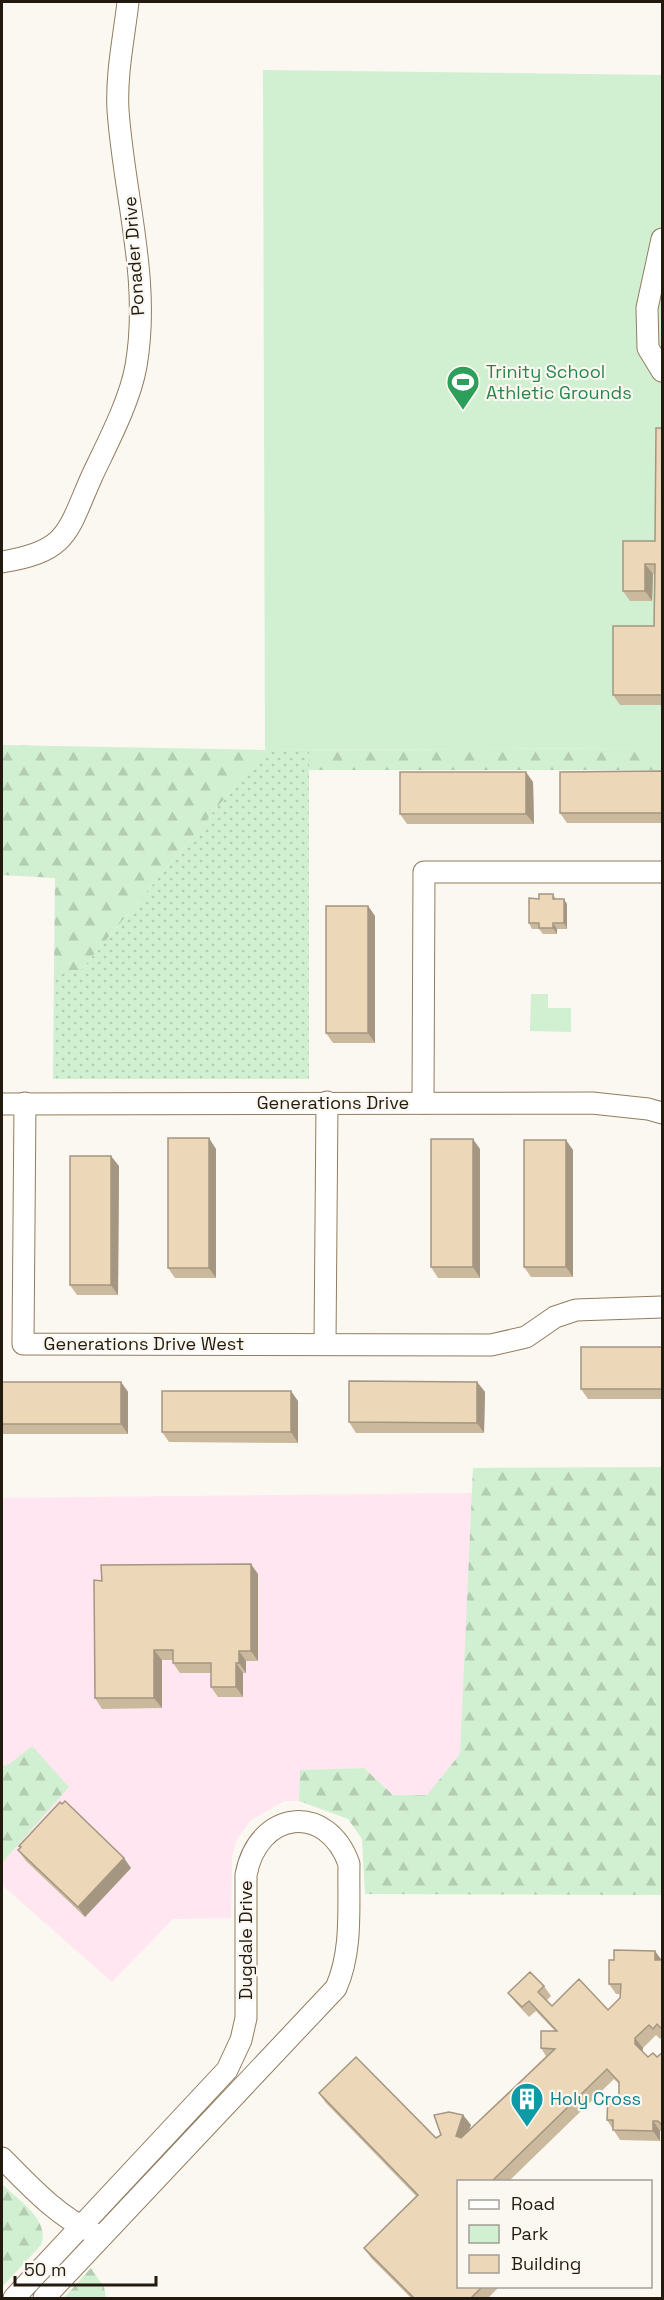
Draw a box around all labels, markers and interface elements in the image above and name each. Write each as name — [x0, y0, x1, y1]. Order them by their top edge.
street label: Ponader Drive — [118, 196, 149, 316]
place label: Trinity School Athletic Grounds — [486, 360, 632, 404]
sports icon: Trinity School Athletic Grounds — [445, 364, 481, 411]
street label: Generations Drive — [257, 1091, 409, 1114]
street label: Generations Drive West — [44, 1332, 244, 1355]
street label: Dugdale Drive — [234, 1880, 257, 2000]
building icon: Holy Cross — [509, 2081, 545, 2128]
place label: Holy Cross — [550, 2087, 641, 2110]
legend — [457, 2180, 652, 2288]
text: Road — [511, 2192, 555, 2215]
text: Park — [511, 2222, 549, 2245]
scale bar — [15, 2249, 156, 2287]
text: Building — [511, 2252, 581, 2275]
text: 50 m — [24, 2258, 66, 2281]

